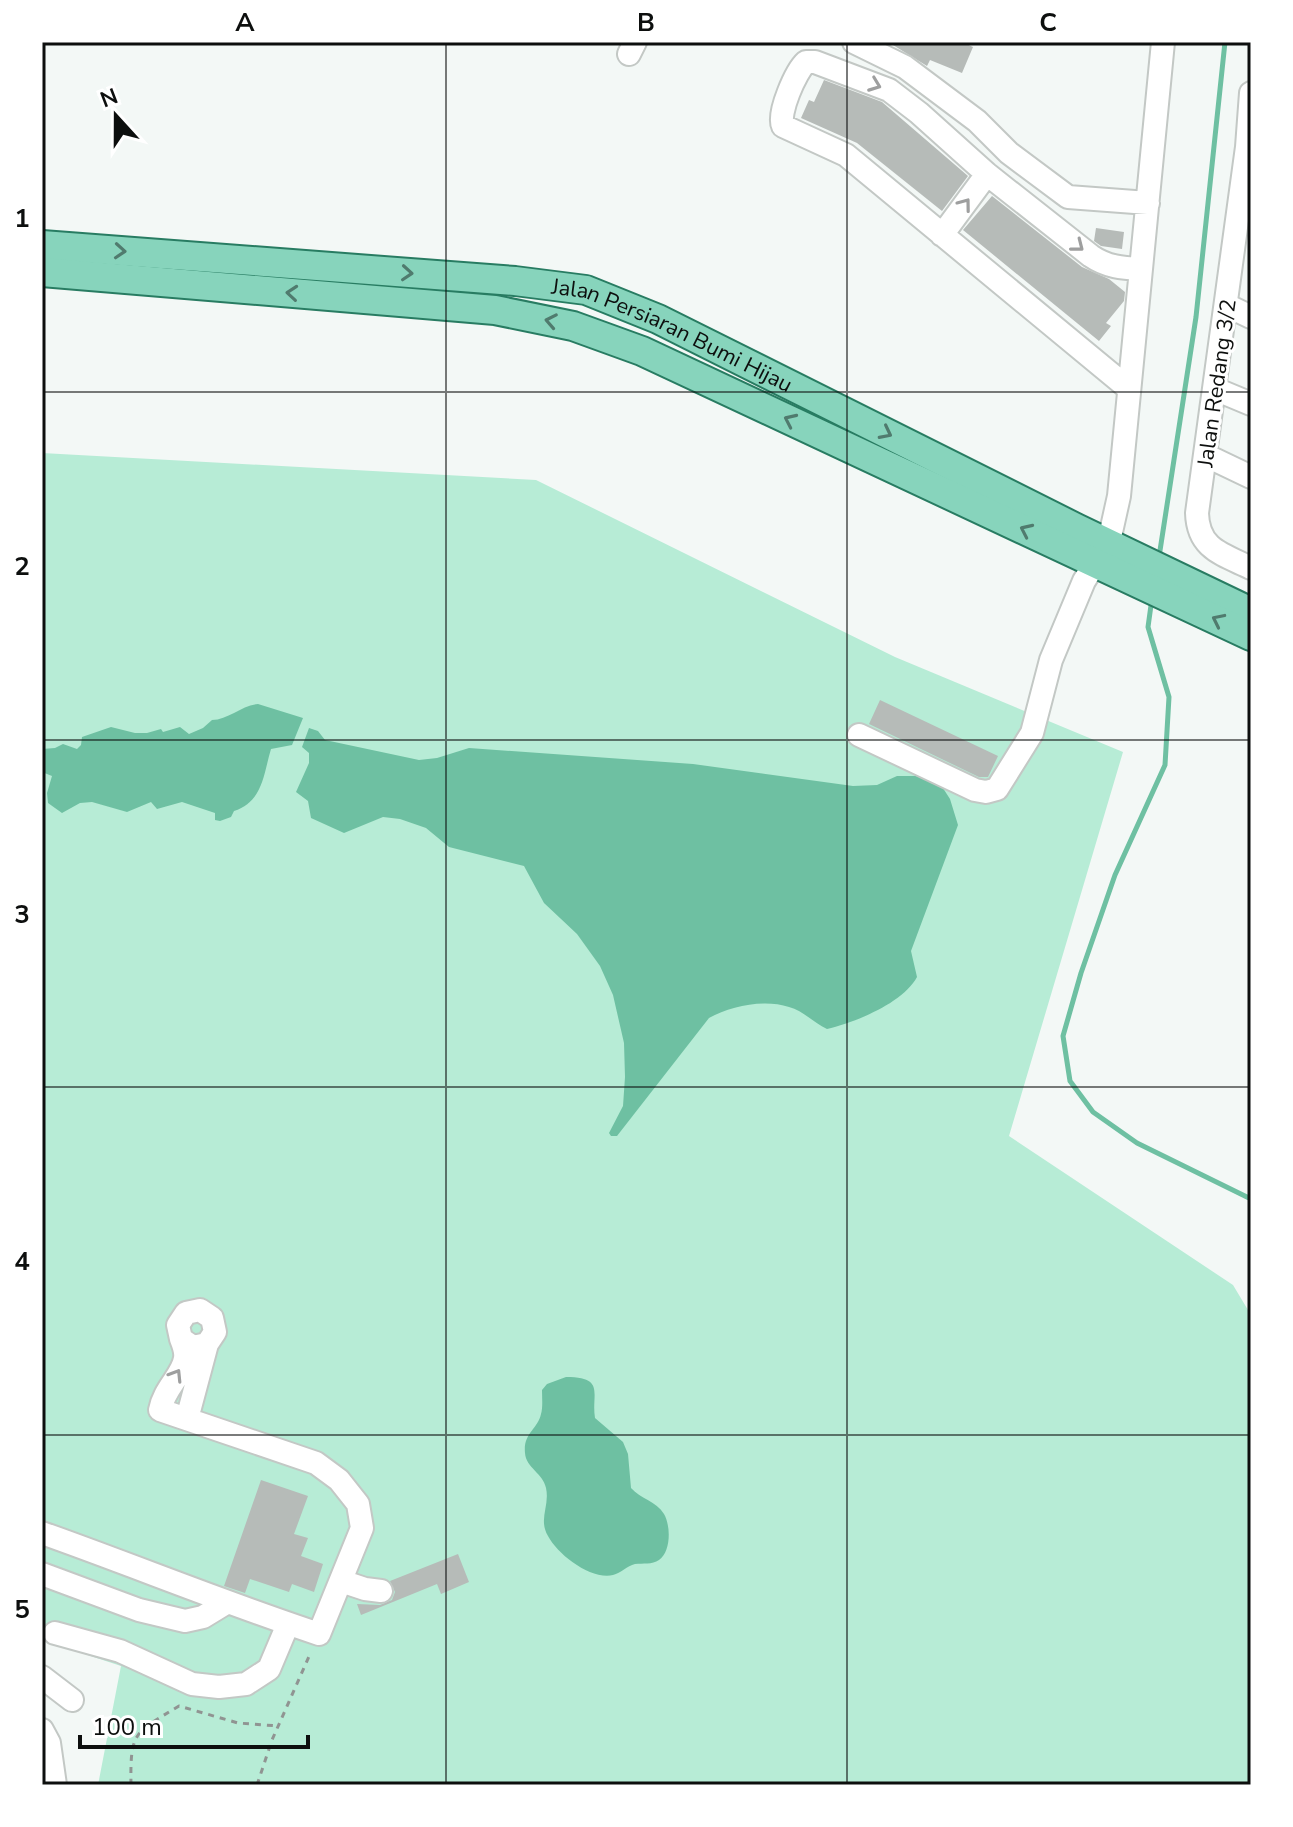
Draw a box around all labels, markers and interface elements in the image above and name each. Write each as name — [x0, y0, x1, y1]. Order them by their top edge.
text: A — [235, 5, 255, 40]
text: B — [637, 5, 655, 40]
text: C — [1039, 5, 1057, 40]
one-way arrow — [868, 75, 882, 92]
north arrow — [76, 76, 156, 156]
text: N — [96, 81, 122, 115]
one-way arrow — [955, 198, 969, 213]
text: 1 — [14, 201, 30, 236]
one-way arrow — [1069, 236, 1083, 251]
one-way arrow — [114, 242, 127, 259]
one-way arrow — [401, 264, 414, 281]
street label: Jalan Persiaran Bumi Hijau — [549, 272, 797, 400]
one-way arrow — [285, 285, 298, 302]
street label: Jalan Redang 3/2 — [1190, 297, 1244, 470]
one-way arrow — [544, 313, 558, 330]
one-way arrow — [784, 414, 799, 430]
one-way arrow — [877, 423, 892, 438]
one-way arrow — [1020, 523, 1035, 539]
text: 2 — [14, 549, 30, 584]
one-way arrow — [1211, 614, 1226, 630]
text: 3 — [14, 897, 30, 932]
text: 4 — [14, 1244, 30, 1279]
one-way arrow — [166, 1369, 181, 1384]
text: 5 — [14, 1592, 30, 1627]
scale bar — [80, 1699, 308, 1749]
text: 100 m — [92, 1711, 162, 1743]

